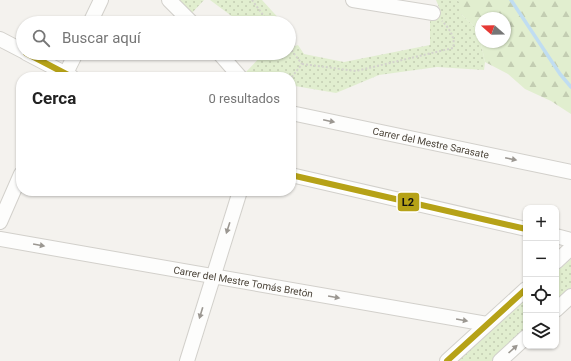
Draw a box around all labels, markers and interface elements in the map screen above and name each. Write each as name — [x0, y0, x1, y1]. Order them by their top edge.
north arrow — [475, 12, 511, 48]
search box — [16, 16, 296, 60]
icon: search — [30, 27, 52, 49]
text: Buscar aquí — [62, 29, 141, 47]
text: Cerca — [32, 88, 76, 108]
text: 0 resultados — [208, 91, 280, 106]
one-way arrow — [323, 118, 335, 124]
street label: Carrer del Mestre Sarasate — [372, 125, 490, 161]
one-way arrow — [505, 157, 517, 163]
line badge: L2 — [397, 192, 420, 212]
text: L2 — [402, 196, 414, 209]
map controls — [523, 205, 559, 349]
button: + — [523, 205, 559, 241]
one-way arrow — [225, 223, 231, 235]
button: − — [523, 241, 559, 277]
one-way arrow — [32, 242, 45, 248]
street label: Carrer del Mestre Tomás Bretón — [173, 264, 314, 300]
button: locate — [523, 277, 559, 313]
one-way arrow — [328, 294, 340, 300]
one-way arrow — [198, 307, 204, 319]
button: layers — [523, 313, 559, 349]
one-way arrow — [456, 317, 468, 323]
one-way arrow — [508, 344, 518, 354]

